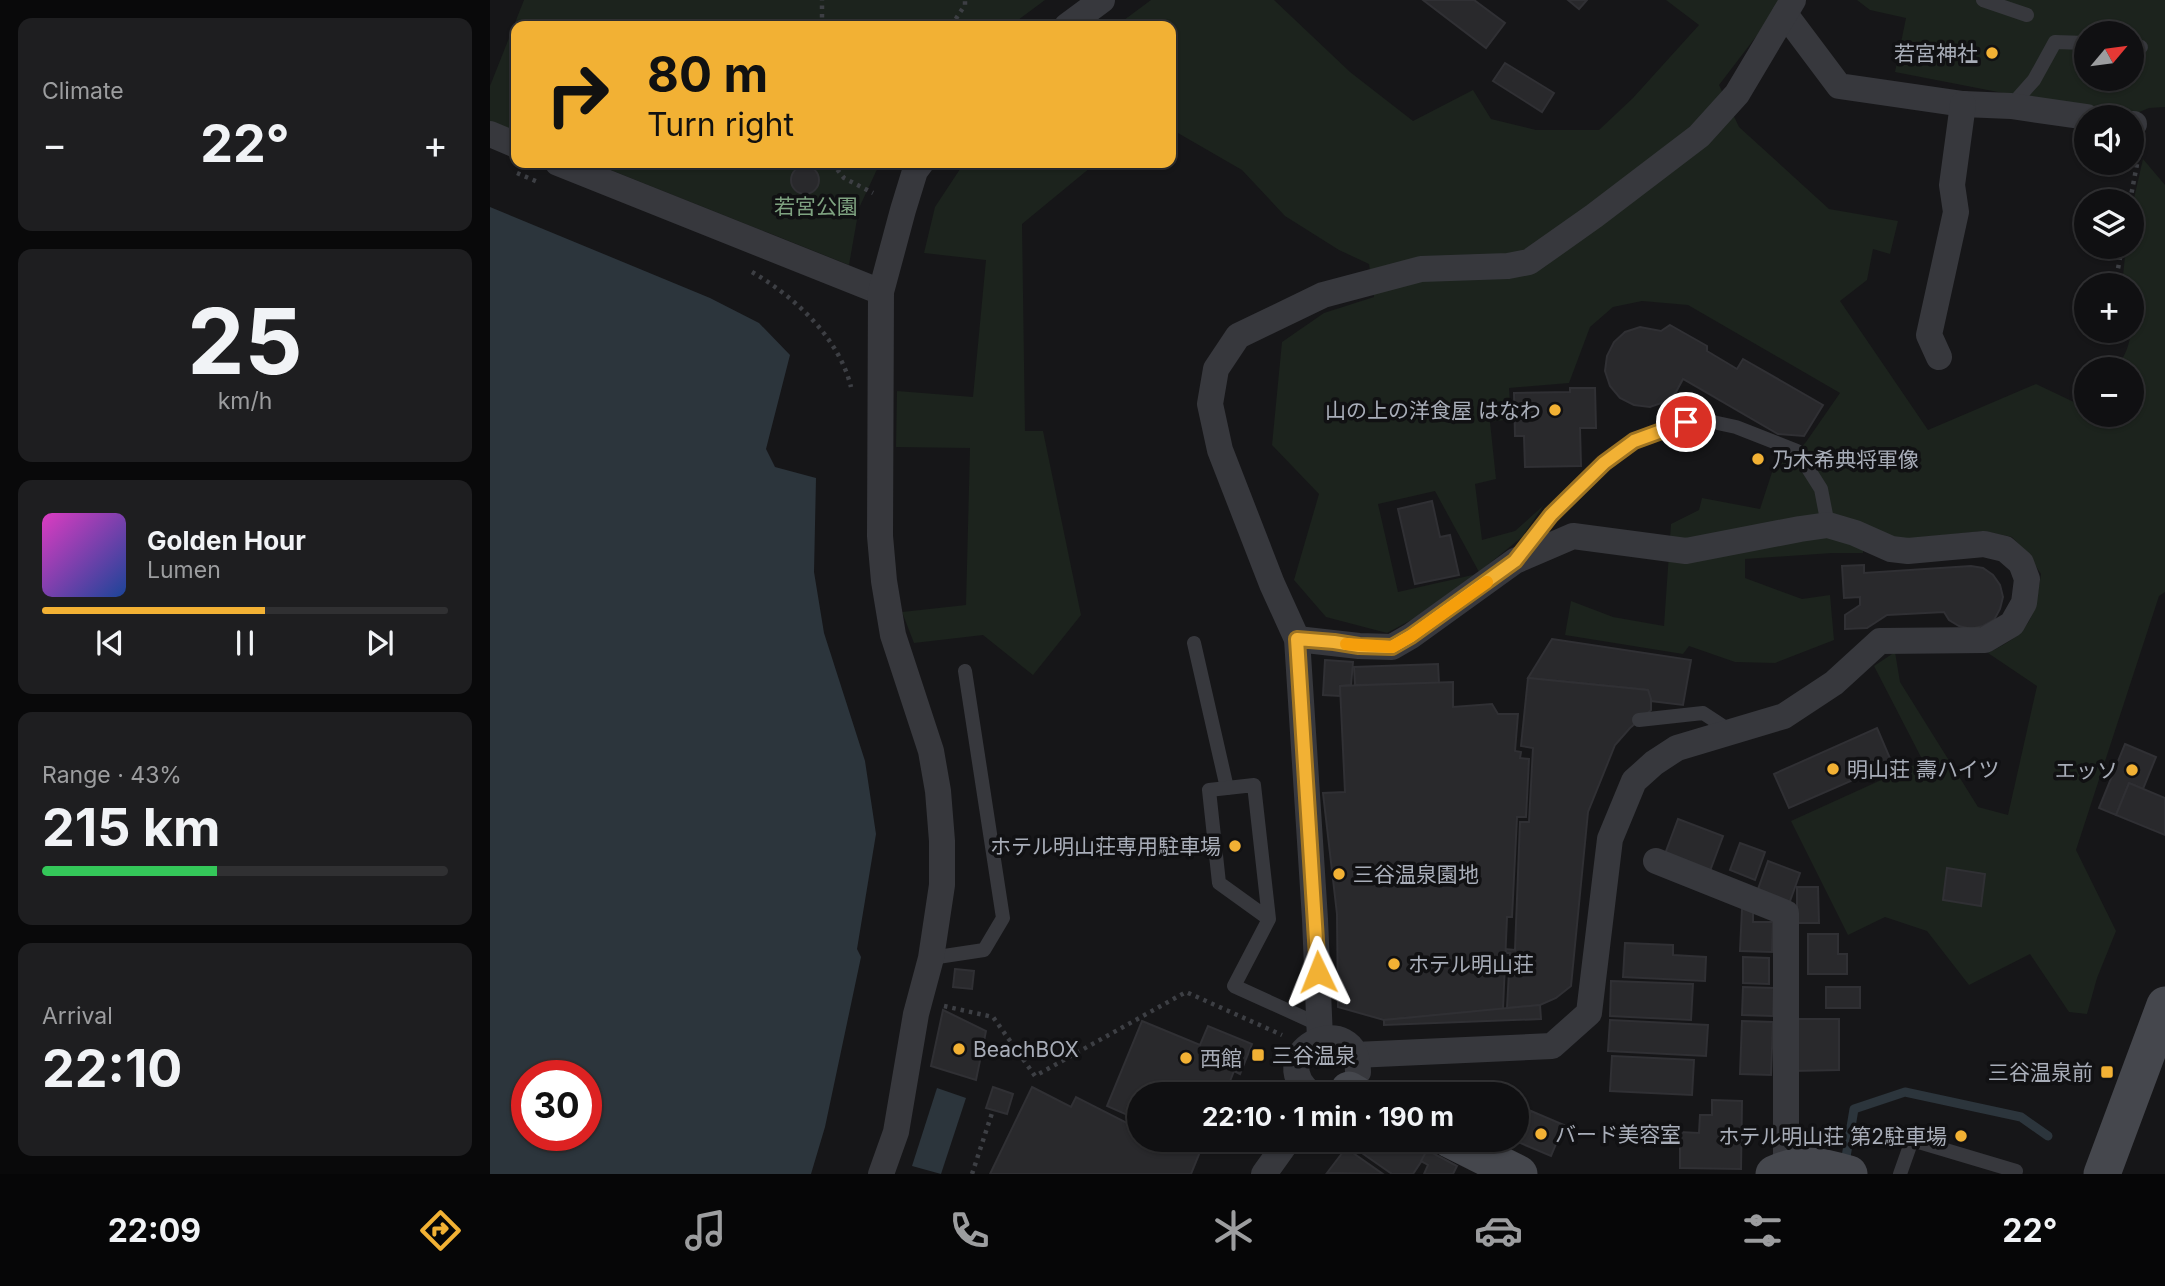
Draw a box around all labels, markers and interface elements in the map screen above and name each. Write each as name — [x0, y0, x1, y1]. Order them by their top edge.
north arrow — [2074, 21, 2144, 91]
map controls — [2074, 21, 2144, 427]
place label: 若宮神社 — [1894, 41, 1978, 66]
text: 80 m — [647, 45, 768, 104]
marker: 若宮神社 — [1984, 45, 2000, 61]
icon: right — [532, 49, 623, 140]
text: Climate — [42, 77, 124, 105]
text: Turn right — [647, 105, 794, 144]
button: sound — [2074, 105, 2144, 175]
text: 22° — [200, 112, 290, 175]
text: − — [42, 121, 67, 167]
text: + — [423, 121, 448, 167]
button: layers — [2074, 189, 2144, 259]
park label: 若宮公園 — [774, 194, 858, 219]
button: + — [2074, 273, 2144, 343]
text: 25 — [187, 286, 303, 396]
button: − — [2074, 357, 2144, 427]
text: km/h — [218, 387, 272, 415]
pin — [1656, 392, 1716, 452]
place label: 山の上の洋食屋 はなわ — [1325, 398, 1541, 423]
marker: 山の上の洋食屋 はなわ — [1547, 402, 1563, 418]
icon: arrive — [1667, 403, 1705, 441]
place label: 乃木希典将軍像 — [1772, 447, 1919, 472]
marker: 乃木希典将軍像 — [1750, 451, 1766, 467]
text: Golden Hour — [147, 525, 306, 556]
text: Lumen — [147, 556, 221, 584]
icon: previous — [91, 624, 129, 662]
icon: pause — [226, 624, 264, 662]
icon: next — [361, 624, 399, 662]
place label: 明山荘 壽ハイツ — [1847, 757, 2000, 782]
place label: エッソ — [2055, 758, 2118, 783]
text: Range · 43% — [42, 761, 182, 789]
marker: 明山荘 壽ハイツ — [1825, 761, 1841, 777]
marker: エッソ — [2124, 762, 2140, 778]
text: 215 km — [42, 796, 220, 859]
place label: ホテル明山荘専用駐車場 — [990, 834, 1221, 859]
marker: ホテル明山荘専用駐車場 — [1227, 838, 1243, 854]
place label: 三谷温泉園地 — [1353, 862, 1479, 887]
marker: 三谷温泉園地 — [1331, 866, 1347, 882]
position arrow — [1281, 935, 1355, 1009]
place label: ホテル明山荘 — [1408, 952, 1534, 977]
marker: ホテル明山荘 — [1386, 956, 1402, 972]
text: Arrival — [42, 1002, 113, 1030]
text: 22:10 — [42, 1037, 182, 1100]
place label: BeachBOX — [973, 1037, 1079, 1062]
marker: BeachBOX — [951, 1041, 967, 1057]
place label: 三谷温泉 — [1272, 1043, 1356, 1068]
place label: 西館 — [1200, 1046, 1242, 1071]
marker: 三谷温泉 — [1250, 1047, 1266, 1063]
marker: 西館 — [1178, 1050, 1194, 1066]
speed limit sign: 30 — [511, 1060, 602, 1151]
place label: 三谷温泉前 — [1988, 1060, 2093, 1085]
marker: 三谷温泉前 — [2099, 1064, 2115, 1080]
text: 22:10 · 1 min · 190 m — [1202, 1101, 1454, 1132]
place label: バード美容室 — [1555, 1122, 1681, 1147]
place label: ホテル明山荘 第2駐車場 — [1718, 1124, 1947, 1149]
marker: バード美容室 — [1533, 1126, 1549, 1142]
marker: ホテル明山荘 第2駐車場 — [1953, 1128, 1969, 1144]
icon: directions — [416, 1206, 465, 1255]
icon: music — [681, 1206, 730, 1255]
icon: phone — [945, 1206, 994, 1255]
icon: climate — [1209, 1206, 1258, 1255]
icon: car — [1474, 1206, 1523, 1255]
icon: filters — [1738, 1206, 1787, 1255]
text: 22:09 — [108, 1211, 201, 1250]
text: 22° — [2002, 1211, 2057, 1250]

